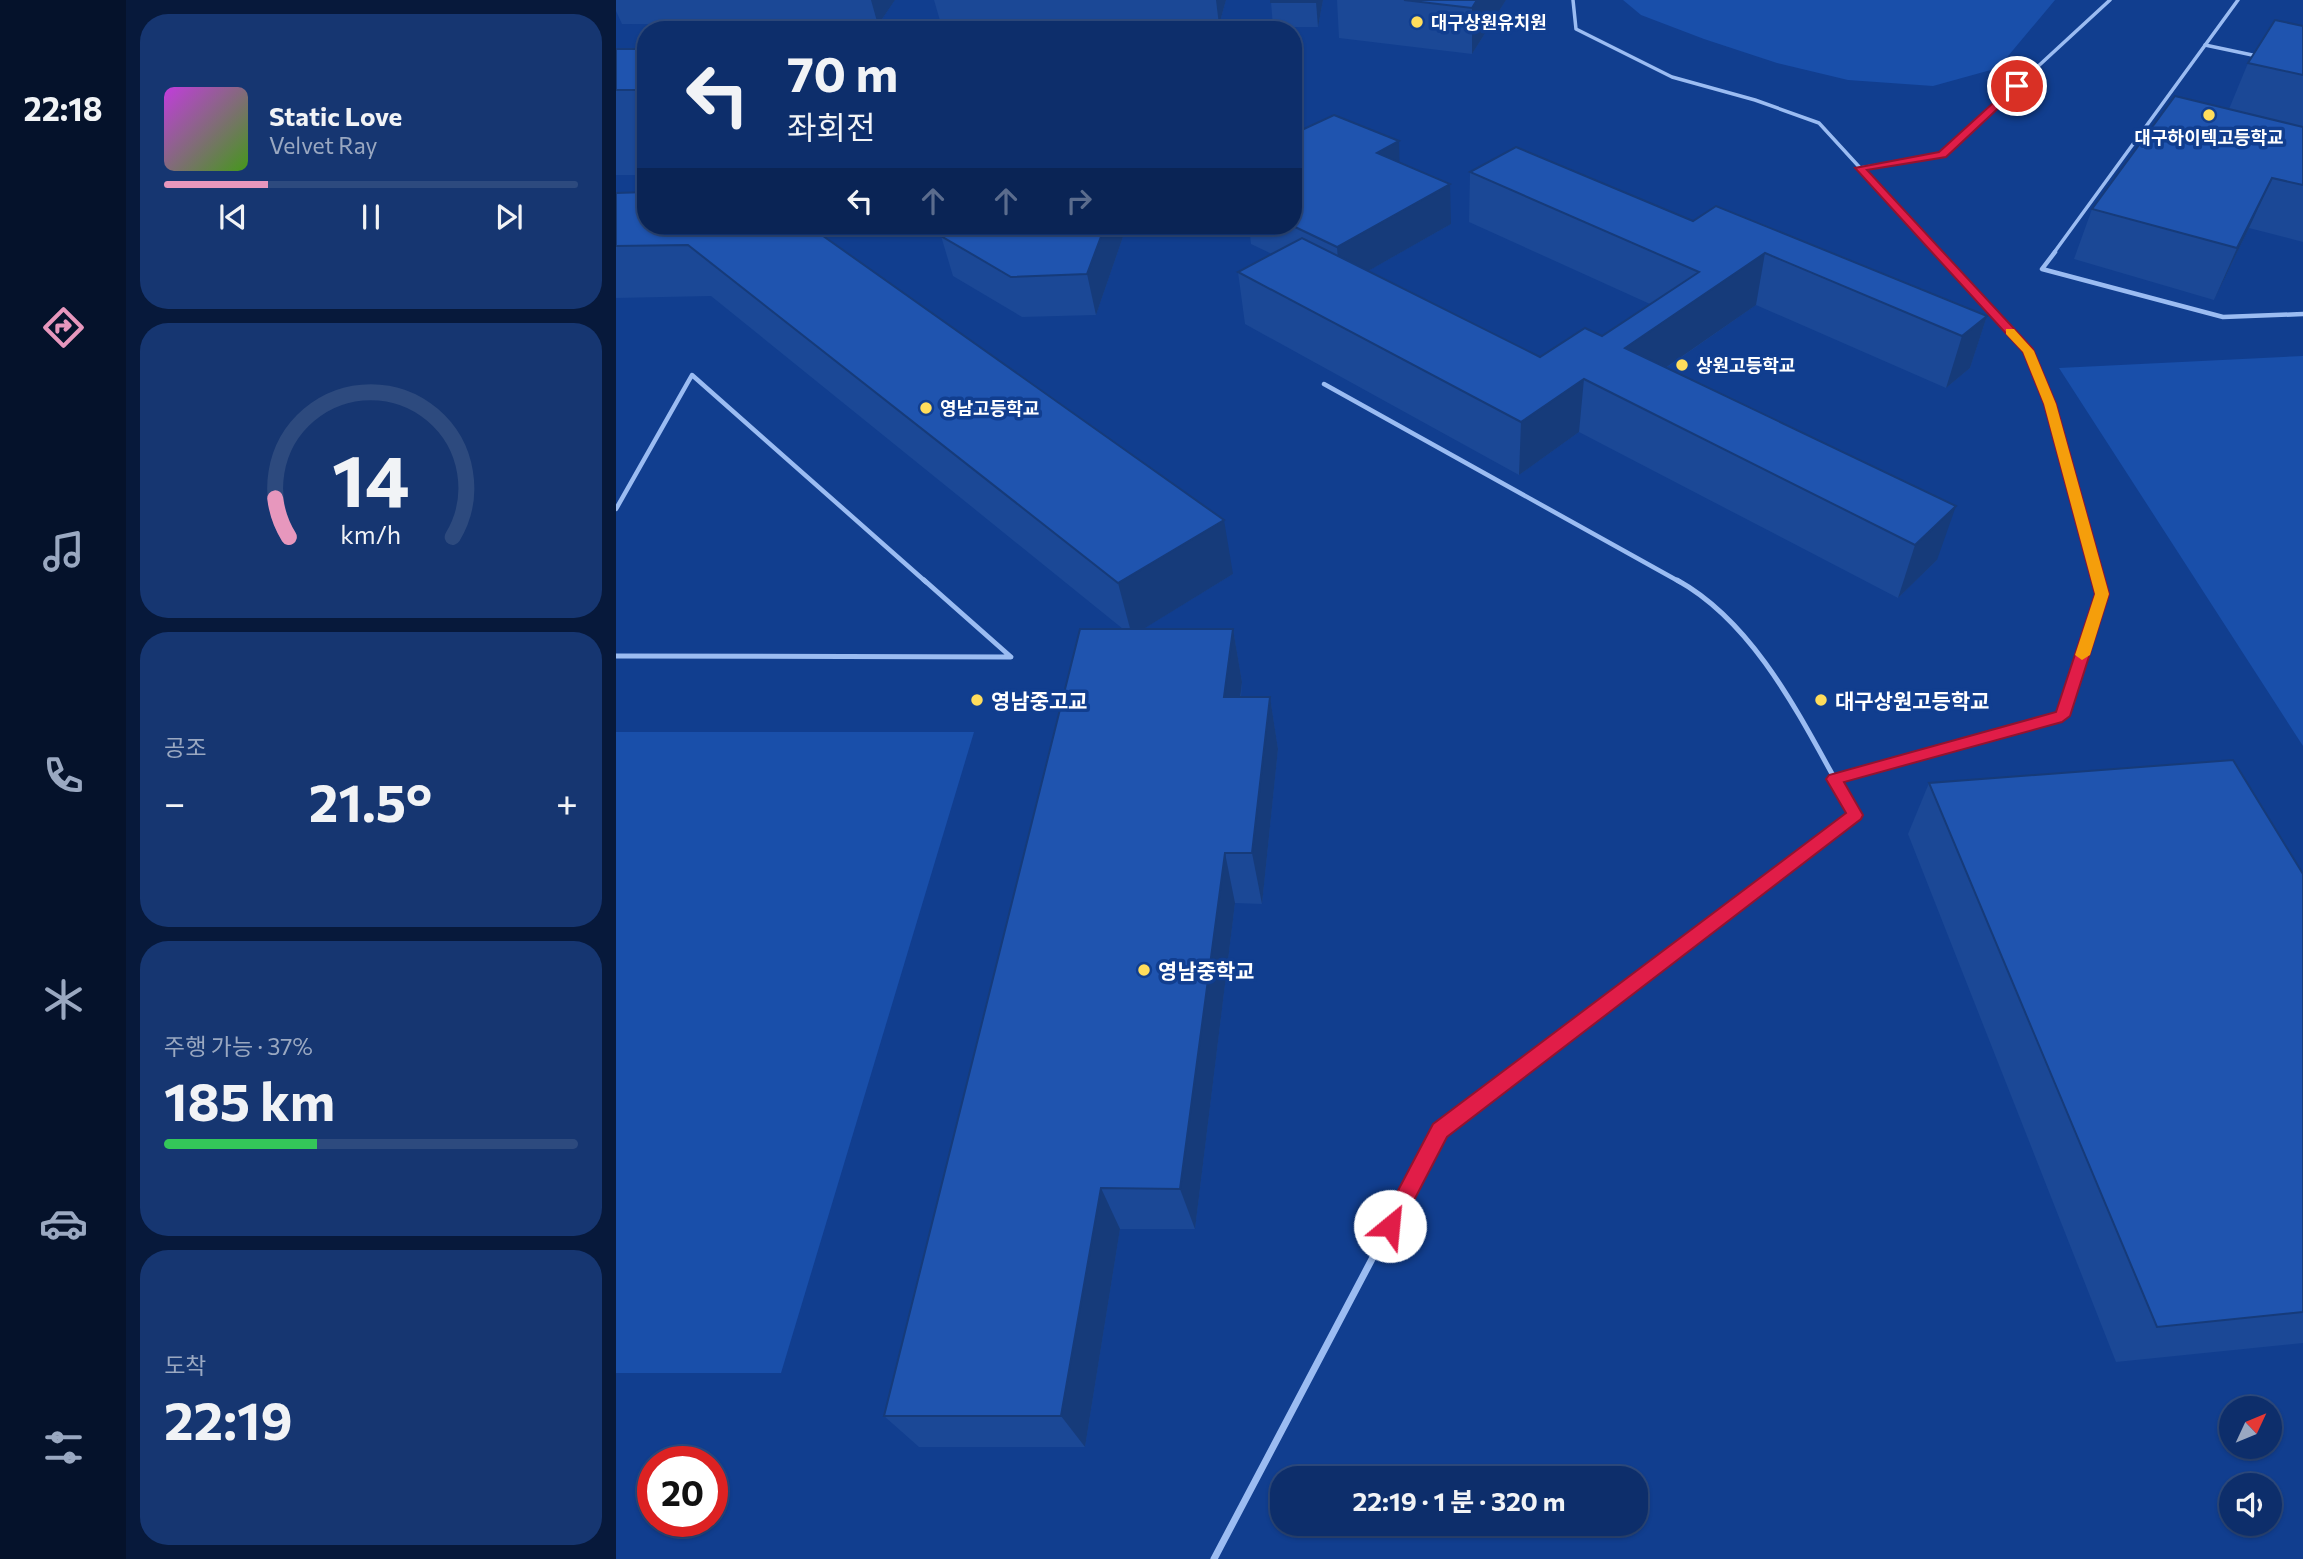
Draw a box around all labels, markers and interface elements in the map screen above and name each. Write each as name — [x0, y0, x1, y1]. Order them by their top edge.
place label: 대구상원유치원 — [1431, 11, 1547, 33]
marker: 대구상원유치원 — [1409, 14, 1425, 30]
text: 70 m — [787, 42, 898, 102]
icon: left — [672, 49, 763, 140]
pin — [1987, 56, 2047, 116]
icon: arrive — [1998, 67, 2036, 105]
text: 22:18 — [23, 88, 103, 128]
text: Static Love — [269, 100, 402, 131]
text: 좌회전 — [787, 106, 875, 146]
marker: 대구하이텍고등학교 — [2201, 107, 2217, 123]
place label: 대구하이텍고등학교 — [2134, 126, 2284, 148]
text: Velvet Ray — [269, 131, 377, 159]
icon: left — [841, 182, 879, 220]
icon: ahead — [914, 182, 952, 220]
icon: ahead — [987, 182, 1025, 220]
icon: right — [1060, 182, 1098, 220]
icon: previous — [214, 198, 252, 236]
icon: pause — [352, 198, 390, 236]
icon: next — [490, 198, 528, 236]
icon: directions — [39, 303, 88, 352]
place label: 상원고등학교 — [1696, 354, 1795, 376]
marker: 상원고등학교 — [1674, 357, 1690, 373]
place label: 영남고등학교 — [940, 397, 1039, 419]
marker: 영남고등학교 — [918, 400, 934, 416]
text: 14 — [332, 433, 410, 522]
text: km/h — [341, 518, 401, 548]
icon: music — [39, 527, 88, 576]
place label: 영남중고교 — [991, 688, 1088, 713]
place label: 대구상원고등학교 — [1835, 688, 1990, 713]
marker: 영남중고교 — [969, 692, 985, 708]
marker: 대구상원고등학교 — [1813, 692, 1829, 708]
text: 공조 — [164, 733, 206, 761]
icon: phone — [39, 751, 88, 800]
text: 21.5° — [309, 769, 432, 833]
text: − — [164, 778, 186, 825]
text: + — [556, 778, 578, 825]
place label: 영남중학교 — [1158, 958, 1255, 983]
marker: 영남중학교 — [1136, 962, 1152, 978]
icon: climate — [39, 975, 88, 1024]
text: 주행 가능 · 37% — [164, 1032, 313, 1060]
text: 185 km — [164, 1068, 335, 1132]
position arrow — [1353, 1189, 1427, 1263]
icon: car — [39, 1199, 88, 1248]
text: 도착 — [164, 1351, 206, 1379]
text: 22:19 — [164, 1387, 293, 1451]
north arrow — [2219, 1396, 2282, 1460]
map controls — [2219, 1396, 2282, 1536]
icon: filters — [39, 1423, 88, 1472]
speed limit sign: 20 — [637, 1446, 728, 1537]
button: sound — [2219, 1473, 2282, 1536]
text: 22:19 · 1 분 · 320 m — [1352, 1485, 1566, 1516]

